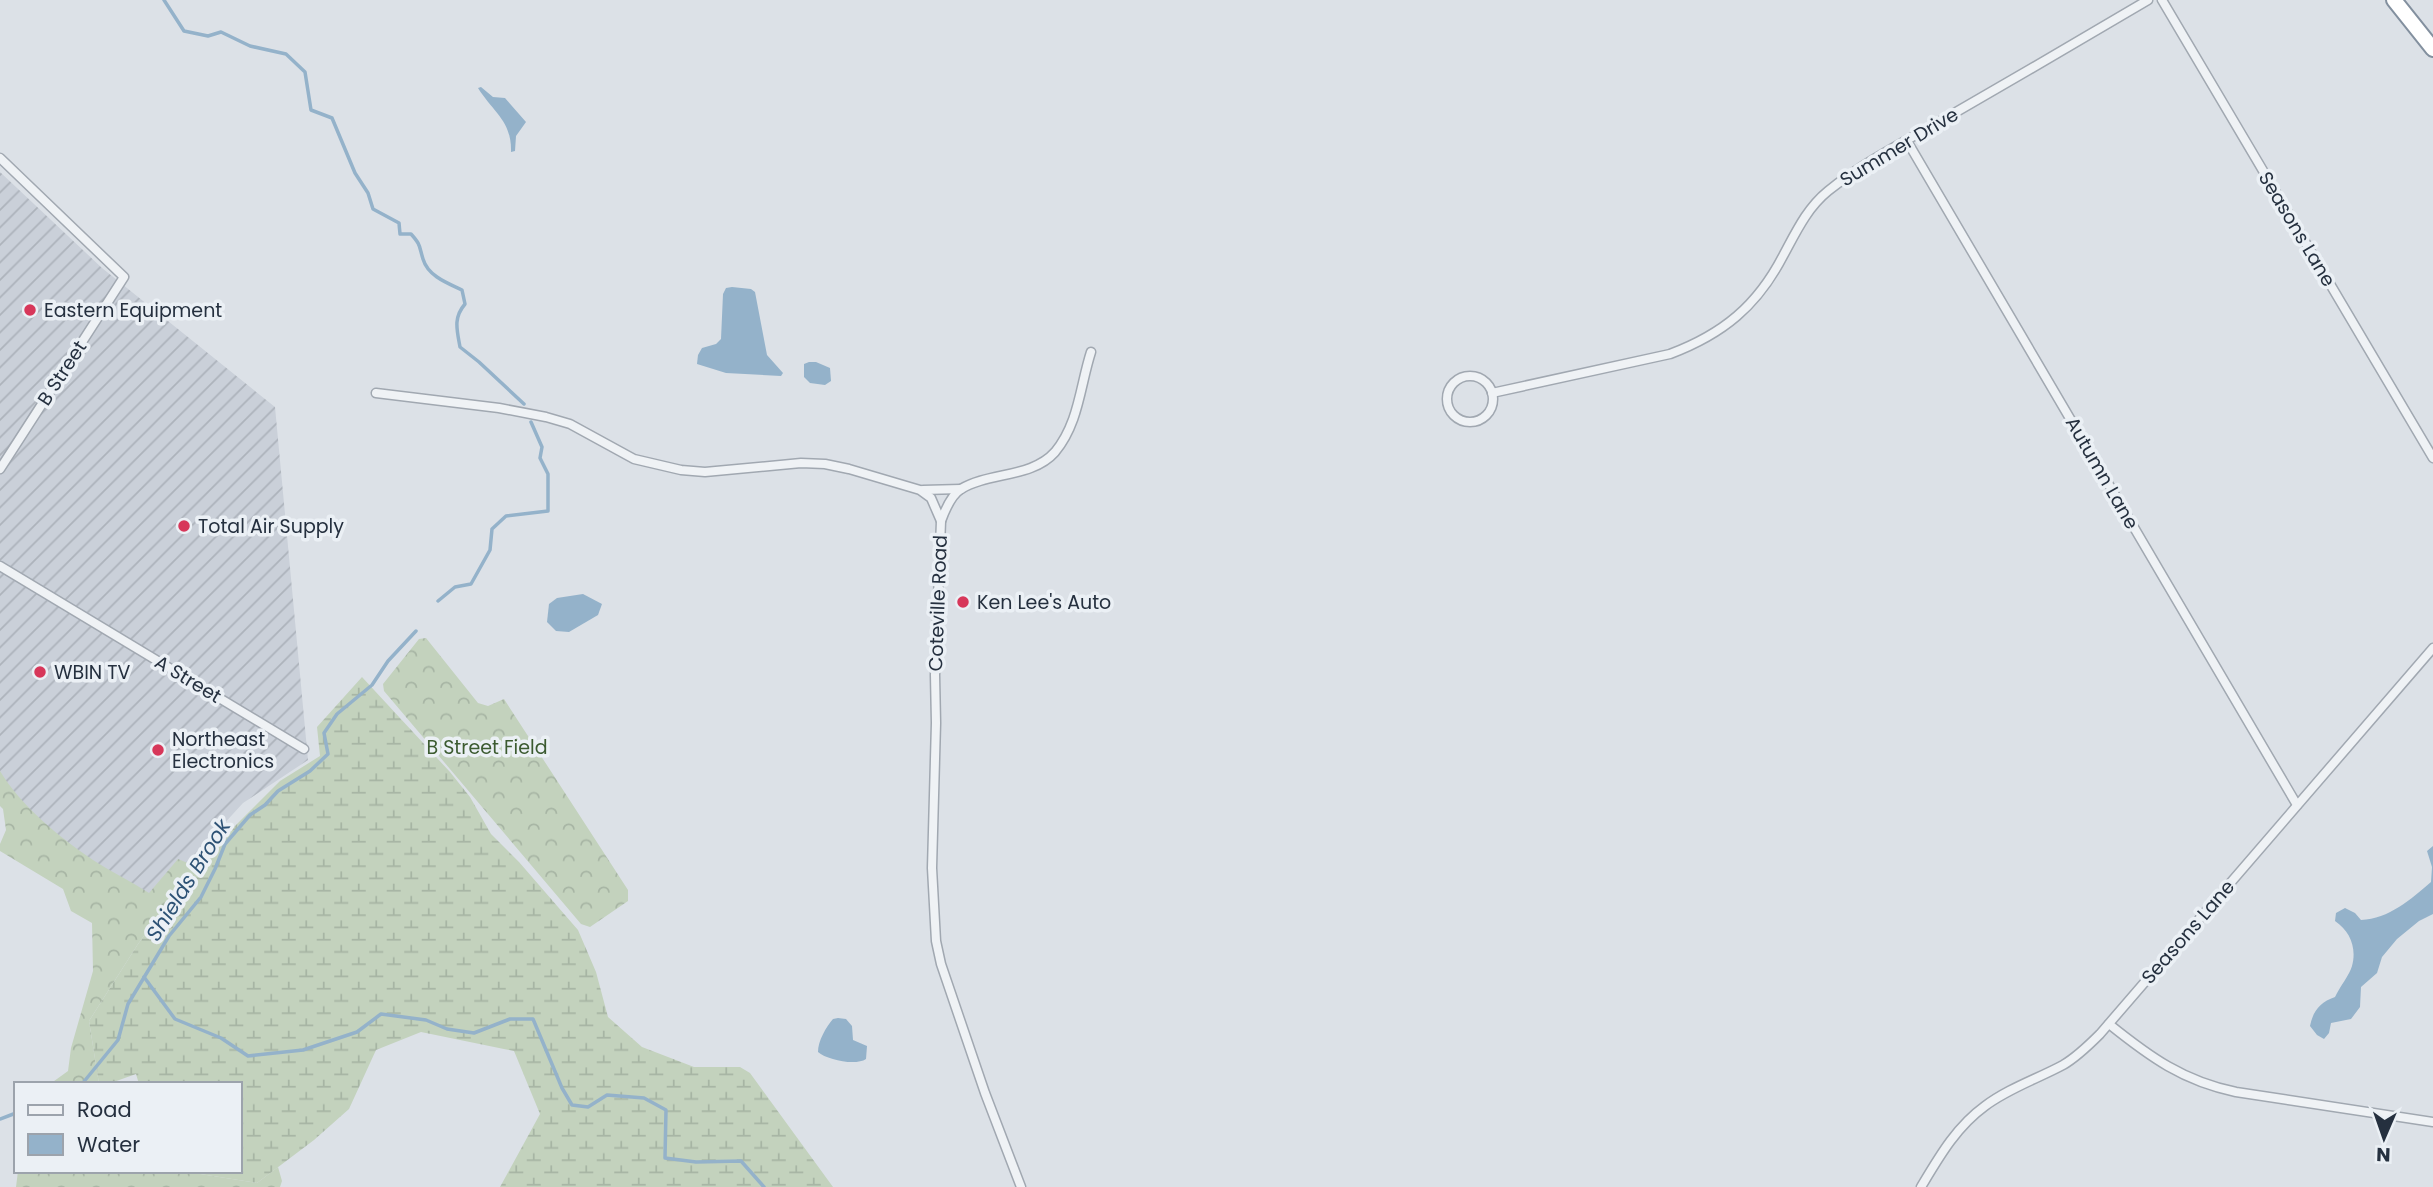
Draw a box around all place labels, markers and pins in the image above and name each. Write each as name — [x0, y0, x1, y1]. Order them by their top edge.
place label: Eastern Equipment — [44, 297, 222, 324]
marker: Eastern Equipment — [22, 302, 38, 318]
place label: Total Air Supply — [198, 513, 344, 540]
marker: Total Air Supply — [176, 518, 192, 534]
place label: Ken Lee's Auto — [977, 589, 1111, 616]
marker: Ken Lee's Auto — [955, 594, 971, 610]
place label: WBIN TV — [54, 659, 131, 686]
marker: WBIN TV — [32, 664, 48, 680]
place label: Northeast Electronics — [172, 726, 274, 775]
marker: Northeast Electronics — [150, 742, 166, 758]

